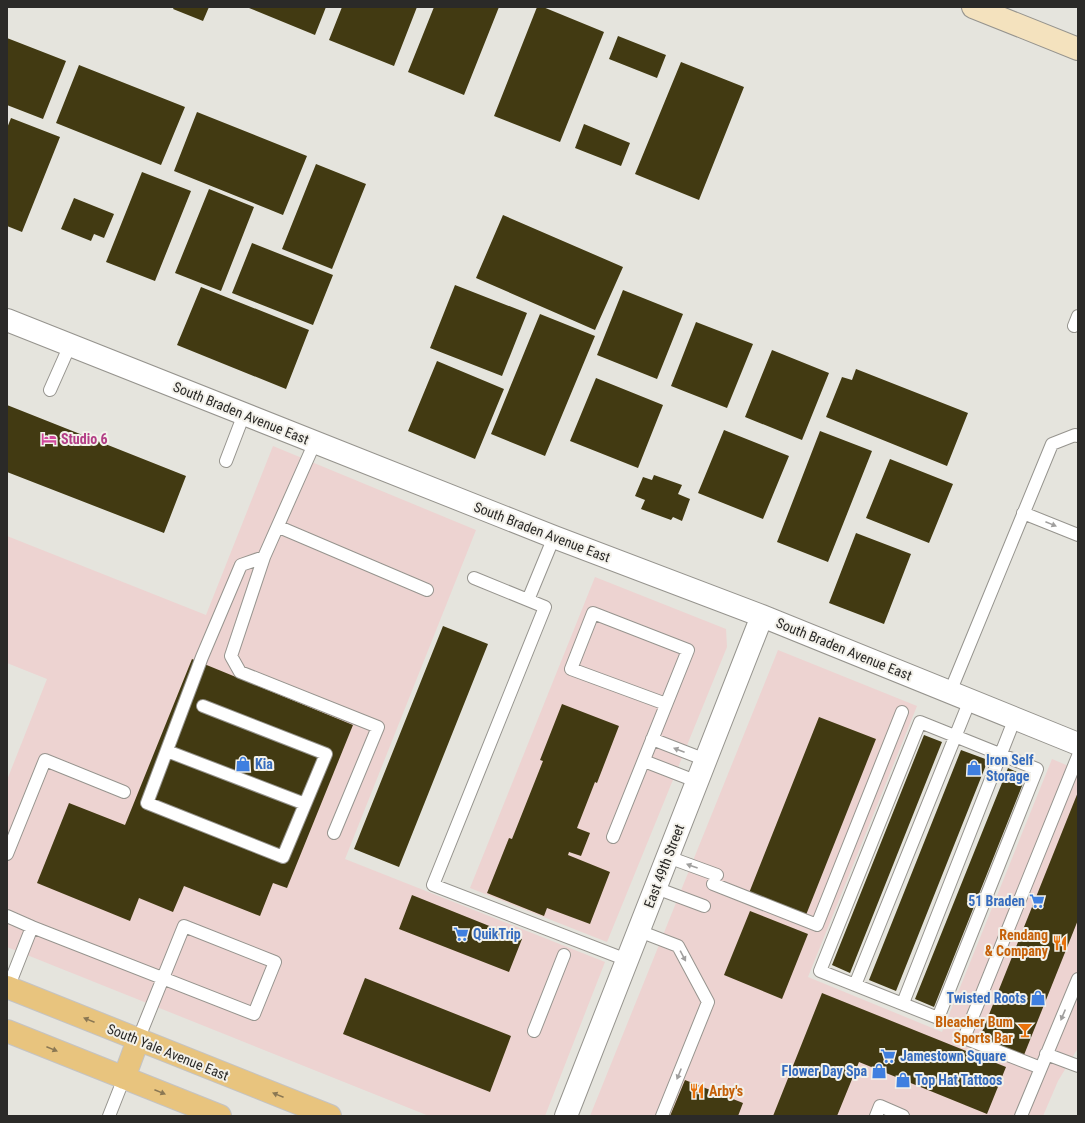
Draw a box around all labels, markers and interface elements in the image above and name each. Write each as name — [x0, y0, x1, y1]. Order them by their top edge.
street label: South Braden Avenue East — [171, 378, 311, 448]
hotel icon: Studio 6 — [40, 430, 58, 448]
place label: Studio 6 — [61, 431, 107, 447]
street label: South Braden Avenue East — [472, 499, 612, 565]
one-way arrow — [1045, 522, 1057, 528]
street label: South Braden Avenue East — [774, 614, 914, 684]
one-way arrow — [673, 746, 685, 752]
place label: Iron Self Storage — [986, 752, 1034, 784]
shop icon: Kia — [234, 755, 252, 773]
place label: Kia — [255, 756, 273, 772]
shop icon: Iron Self Storage — [965, 759, 983, 777]
street label: East 49th Street — [641, 822, 687, 910]
one-way arrow — [686, 863, 698, 869]
supermarket icon: 51 Braden — [1028, 892, 1046, 910]
place label: 51 Braden — [968, 893, 1025, 909]
supermarket icon: QuikTrip — [452, 925, 470, 943]
place label: QuikTrip — [473, 926, 521, 942]
place label: Rendang & Company — [985, 927, 1049, 959]
restaurant icon: Rendang & Company — [1051, 934, 1069, 952]
one-way arrow — [680, 950, 686, 961]
shop icon: Twisted Roots — [1029, 989, 1047, 1007]
place label: Twisted Roots — [946, 990, 1026, 1006]
one-way arrow — [1060, 1009, 1066, 1020]
place label: Bleacher Bum Sports Bar — [935, 1014, 1013, 1046]
one-way arrow — [84, 1017, 95, 1023]
street label: South Yale Avenue East — [105, 1020, 231, 1084]
bar icon: Bleacher Bum Sports Bar — [1016, 1021, 1034, 1039]
one-way arrow — [47, 1047, 59, 1053]
supermarket icon: Jamestown Square — [879, 1047, 897, 1065]
place label: Jamestown Square — [900, 1048, 1006, 1064]
shop icon: Flower Day Spa — [870, 1062, 888, 1080]
place label: Flower Day Spa — [781, 1063, 867, 1079]
one-way arrow — [675, 1068, 681, 1080]
shop icon: Top Hat Tattoos — [894, 1071, 912, 1089]
place label: Top Hat Tattoos — [915, 1072, 1002, 1088]
restaurant icon: Arby's — [688, 1082, 706, 1100]
place label: Arby's — [709, 1083, 743, 1099]
one-way arrow — [154, 1089, 165, 1095]
one-way arrow — [271, 1092, 283, 1098]

